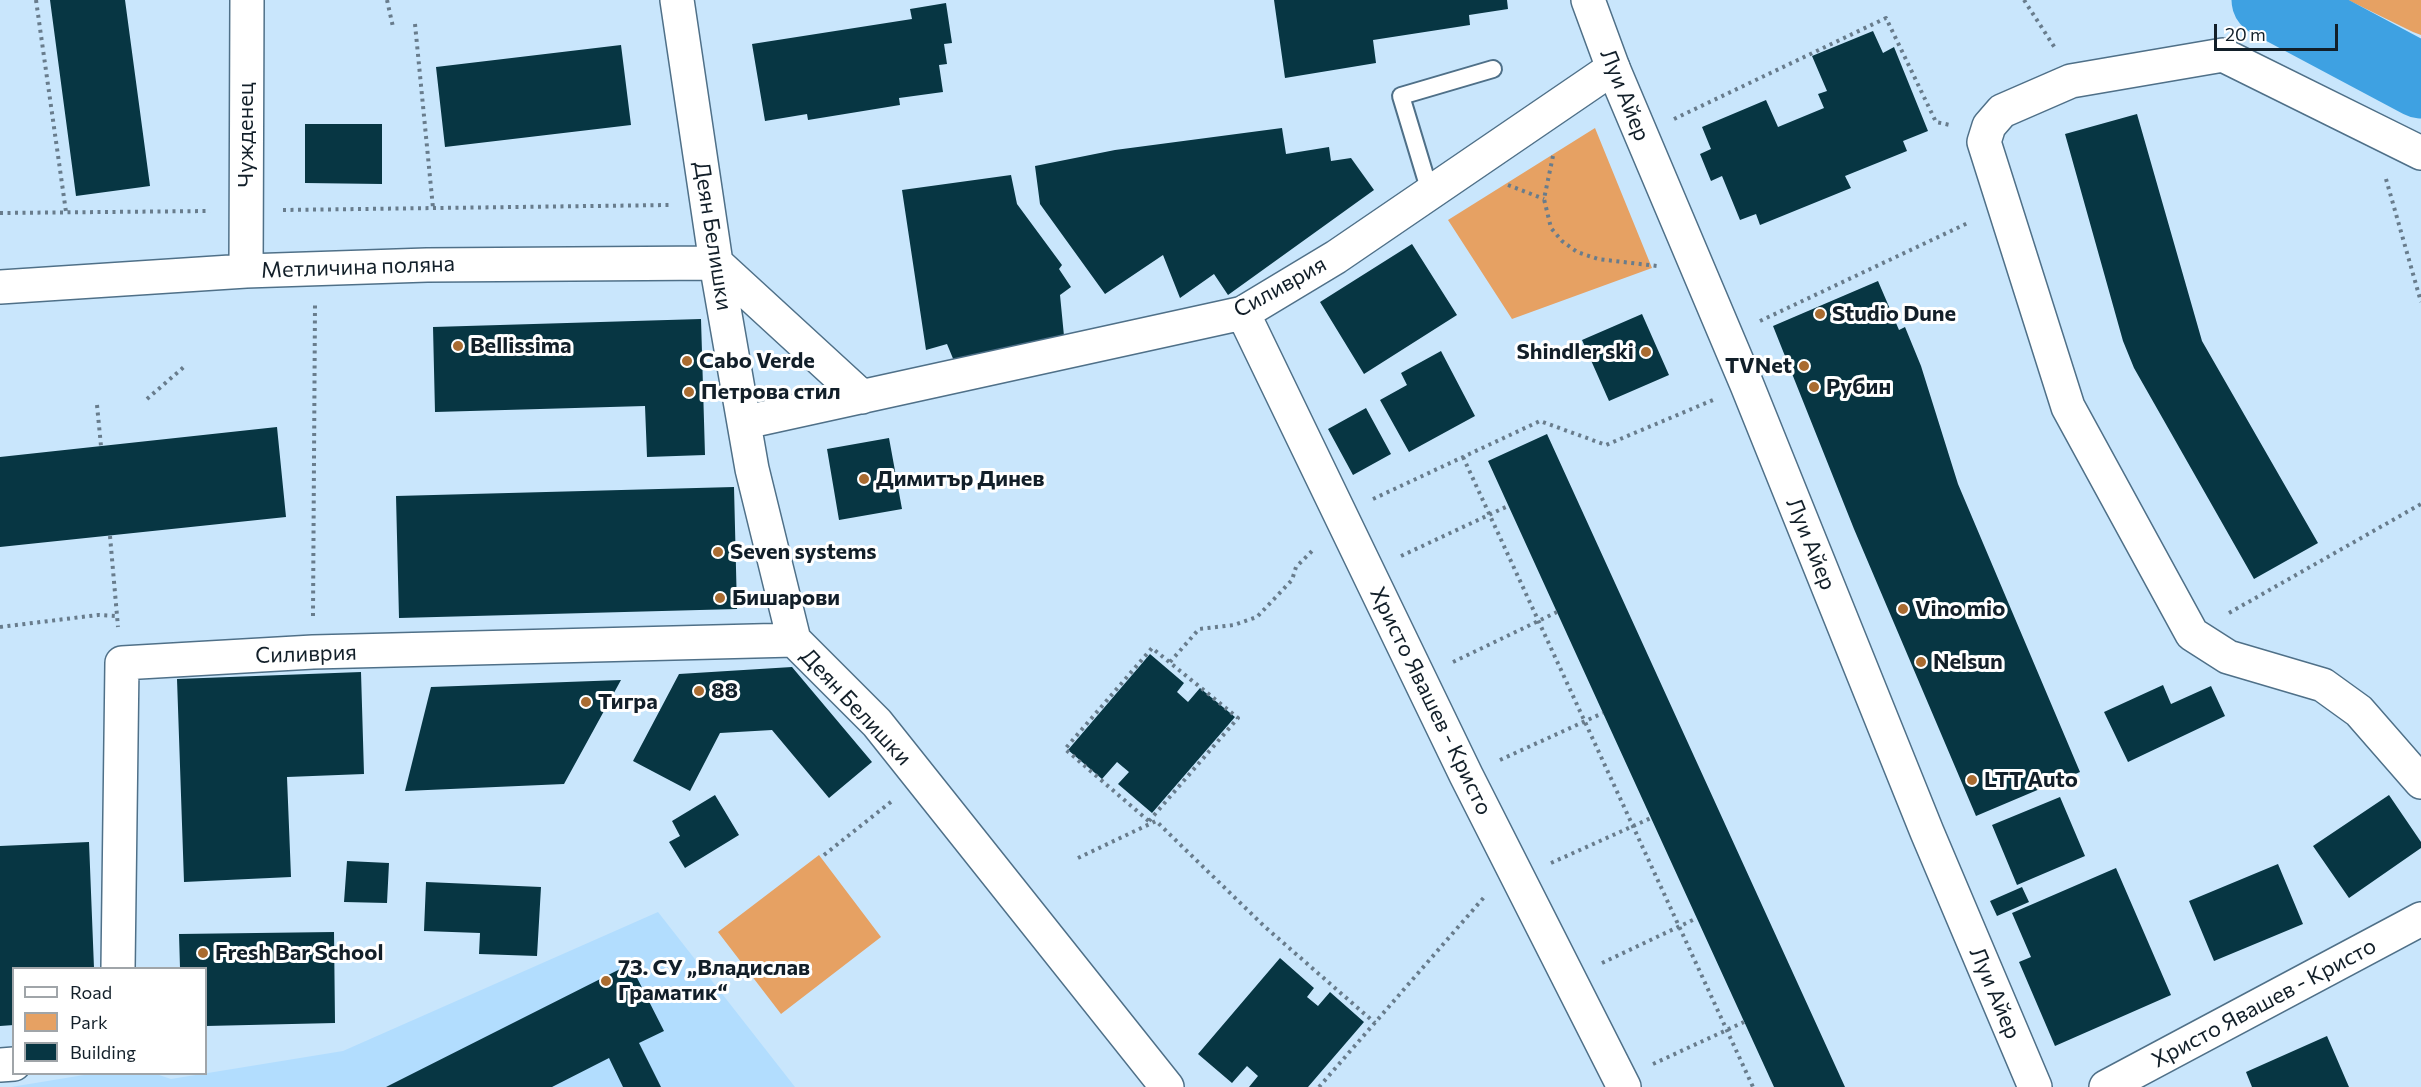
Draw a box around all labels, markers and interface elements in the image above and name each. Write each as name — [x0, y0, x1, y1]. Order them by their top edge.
scale bar — [2217, 12, 2342, 50]
text: 20 m — [2225, 23, 2266, 45]
street label: Луи Айер — [1595, 45, 1655, 145]
street label: Чужденец — [233, 82, 259, 188]
street label: Деян Белишки — [688, 160, 738, 312]
street label: Метличина поляна — [261, 250, 455, 284]
street label: Силиврия — [1229, 251, 1331, 323]
place label: Studio Dune — [1832, 301, 1956, 327]
marker: Studio Dune — [1813, 307, 1827, 321]
place label: Bellissima — [470, 333, 572, 359]
marker: Bellissima — [451, 339, 465, 353]
place label: Shindler ski — [1516, 339, 1634, 365]
marker: Shindler ski — [1639, 345, 1653, 359]
place label: Cabo Verde — [699, 348, 815, 374]
place label: TVNet — [1725, 353, 1792, 379]
marker: Cabo Verde — [680, 354, 694, 368]
marker: TVNet — [1797, 359, 1811, 373]
place label: Рубин — [1826, 374, 1891, 400]
place label: Петрова стил — [701, 379, 841, 405]
marker: Рубин — [1807, 380, 1821, 394]
marker: Петрова стил — [682, 385, 696, 399]
place label: Димитър Динев — [876, 466, 1044, 492]
marker: Димитър Динев — [857, 472, 871, 486]
street label: Луи Айер — [1781, 494, 1841, 594]
place label: Seven systems — [730, 539, 877, 565]
marker: Seven systems — [711, 545, 725, 559]
street label: Христо Явашев - Кристо — [1364, 583, 1498, 819]
place label: Бишарови — [732, 585, 840, 611]
marker: Бишарови — [713, 591, 727, 605]
place label: Vino mio — [1915, 596, 2005, 622]
marker: Vino mio — [1896, 602, 1910, 616]
street label: Силиврия — [255, 639, 357, 669]
street label: Деян Белишки — [795, 643, 917, 771]
place label: Nelsun — [1933, 649, 2003, 675]
marker: Nelsun — [1914, 655, 1928, 669]
place label: 88 — [711, 678, 738, 704]
marker: 88 — [692, 684, 706, 698]
place label: Тигра — [598, 689, 658, 715]
marker: Тигра — [579, 695, 593, 709]
place label: LTT Auto — [1984, 767, 2078, 793]
marker: LTT Auto — [1965, 773, 1979, 787]
street label: Христо Явашев - Кристо — [2147, 933, 2381, 1073]
place label: Fresh Bar School — [215, 940, 383, 966]
street label: Луи Айер — [1964, 943, 2026, 1043]
marker: Fresh Bar School — [196, 946, 210, 960]
place label: 73. СУ „Владислав Граматик“ — [618, 955, 810, 1006]
legend — [12, 967, 207, 1075]
marker: 73. СУ „Владислав Граматик“ — [599, 974, 613, 988]
text: Road — [70, 981, 112, 1003]
text: Park — [70, 1011, 108, 1033]
text: Building — [70, 1041, 136, 1063]

